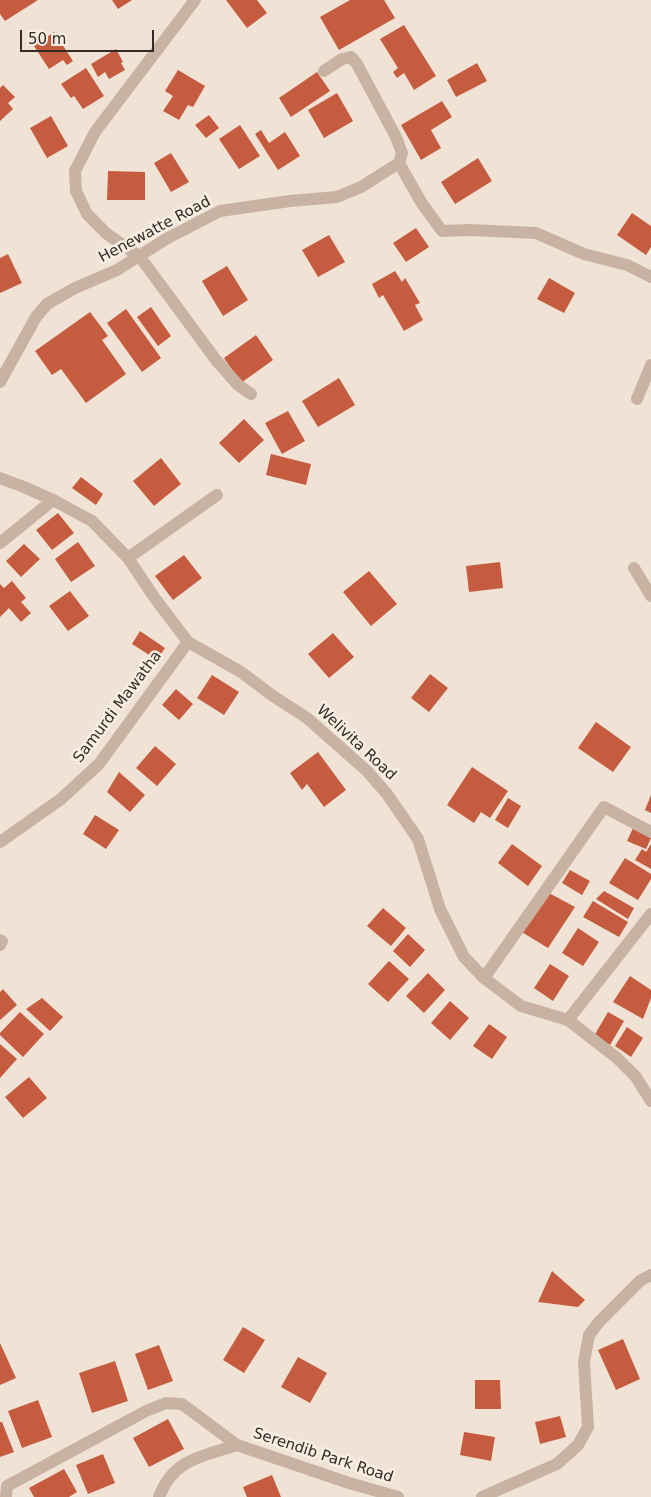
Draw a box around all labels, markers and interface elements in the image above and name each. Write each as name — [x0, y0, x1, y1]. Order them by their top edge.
scale bar — [22, 20, 156, 52]
text: 50 m — [28, 30, 66, 48]
street label: Henewatte Road — [96, 193, 214, 267]
street label: Samurdi Mawatha — [70, 648, 166, 766]
street label: Welivita Road — [313, 702, 399, 784]
street label: Serendib Park Road — [251, 1425, 395, 1487]

